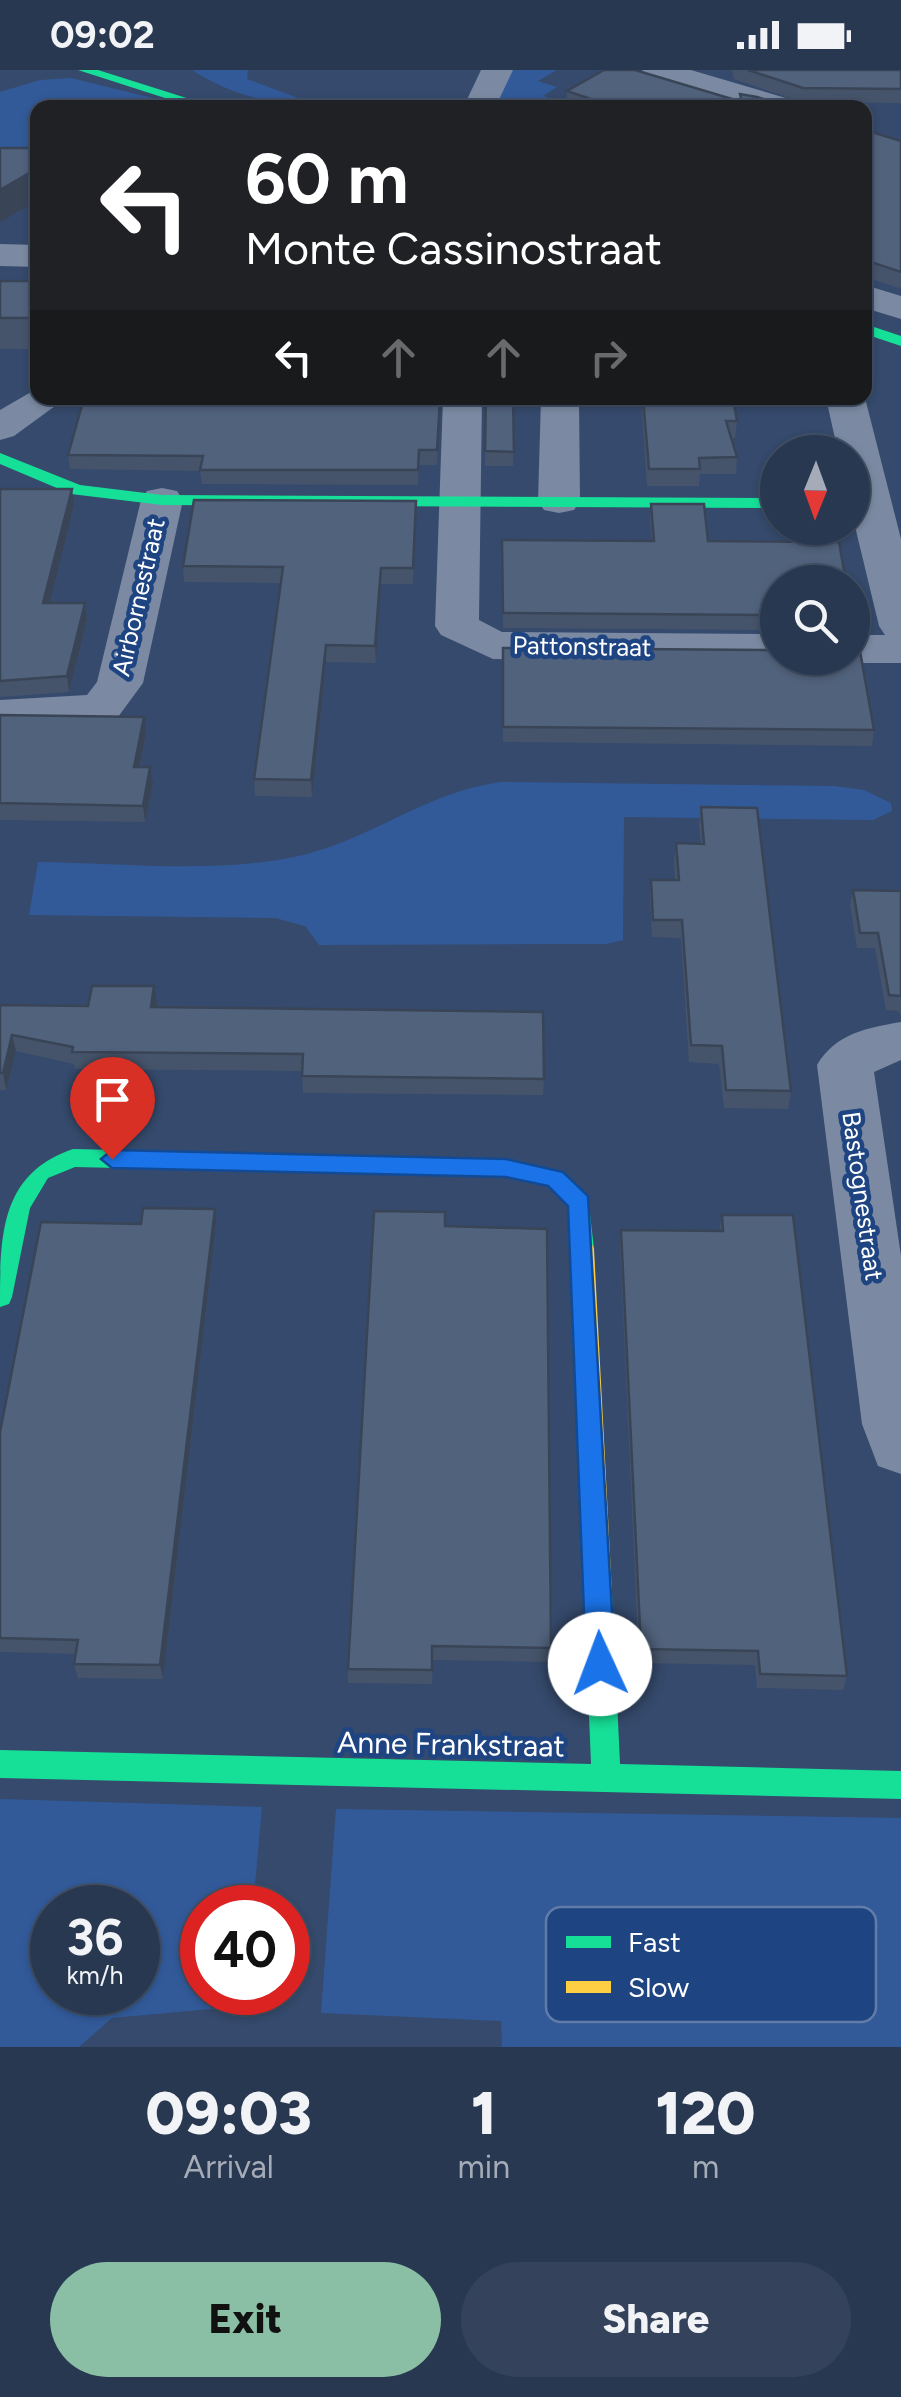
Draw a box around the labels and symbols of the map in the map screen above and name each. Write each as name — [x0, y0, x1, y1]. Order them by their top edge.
north arrow — [760, 435, 870, 545]
street label: Airbornestraat — [105, 515, 171, 679]
street label: Pattonstraat — [512, 630, 652, 662]
pin — [70, 1057, 155, 1160]
street label: Bastognestraat — [836, 1110, 890, 1282]
position arrow — [548, 1612, 652, 1716]
street label: Anne Frankstraat — [337, 1724, 565, 1764]
speed limit sign: 40 — [180, 1885, 310, 2015]
legend — [546, 1907, 876, 2022]
text: Fast — [628, 1925, 681, 1959]
text: Slow — [628, 1970, 689, 2004]

